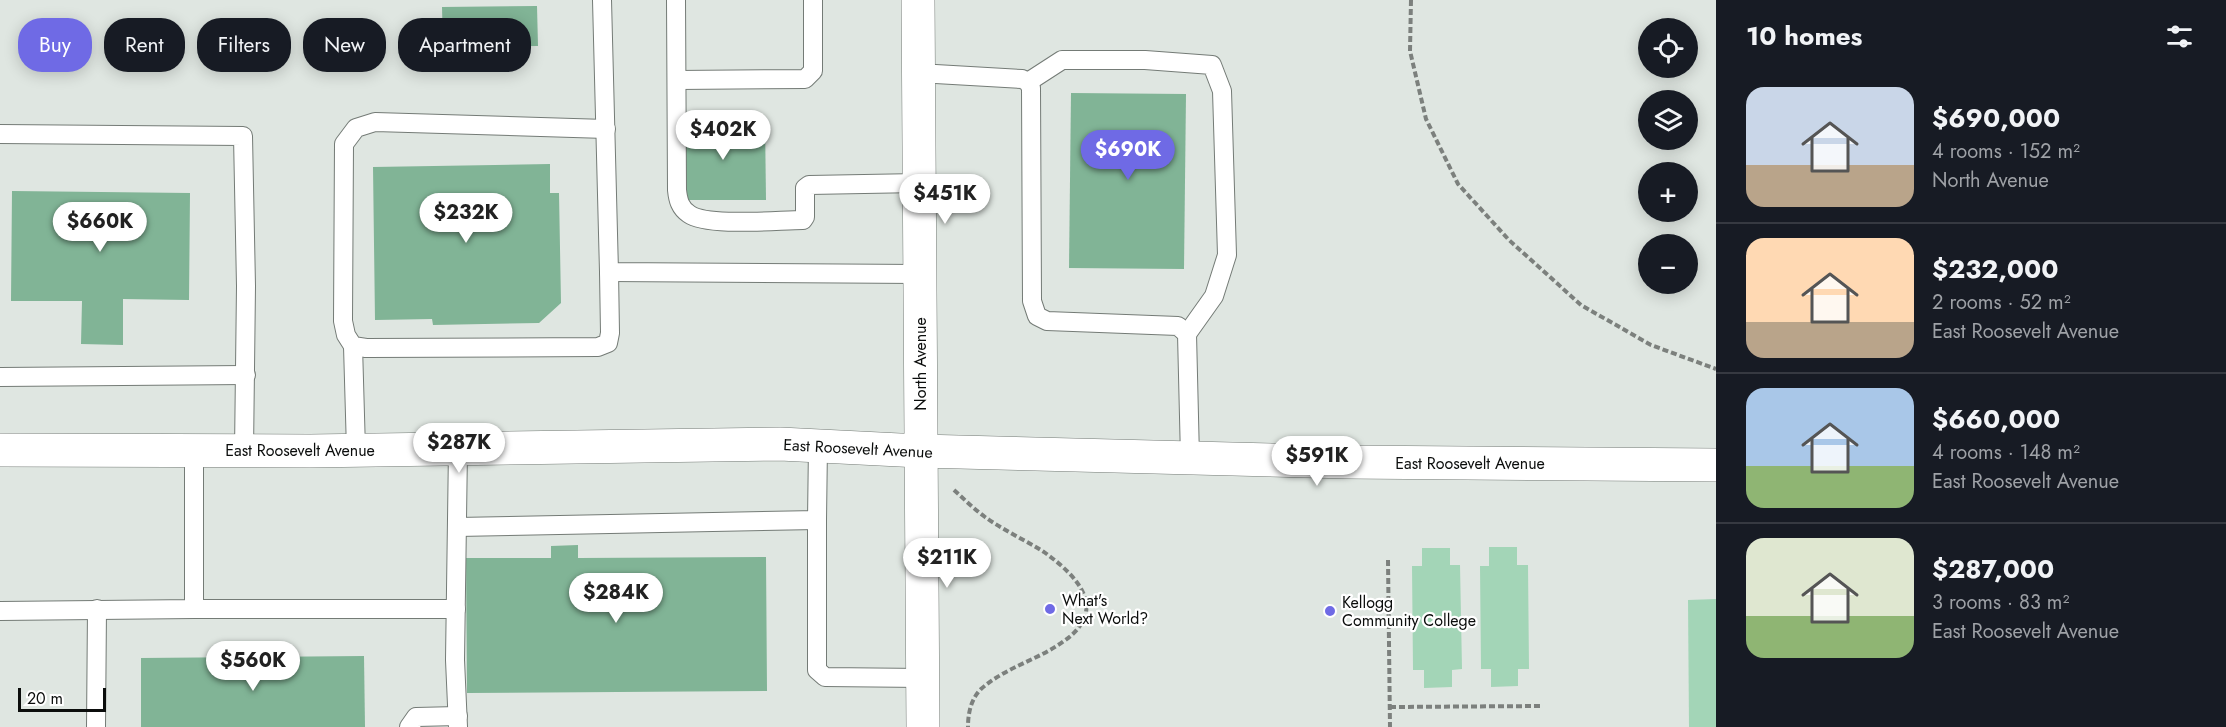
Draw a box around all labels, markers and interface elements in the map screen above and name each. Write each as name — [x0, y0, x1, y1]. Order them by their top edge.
text: 10 homes — [1746, 17, 1862, 55]
chip: Buy — [18, 18, 92, 72]
chip: Rent — [104, 18, 185, 72]
chip: Filters — [197, 18, 291, 72]
chip: New — [303, 18, 386, 72]
chip: Apartment — [398, 18, 531, 72]
map controls — [1638, 18, 1698, 294]
button: locate — [1638, 18, 1698, 78]
icon: filters — [2163, 20, 2196, 53]
button: layers — [1638, 90, 1698, 150]
text: $690,000 — [1932, 99, 2060, 137]
pin: $402K — [681, 110, 765, 161]
icon: home — [1794, 111, 1866, 183]
text: $402K — [690, 115, 756, 144]
pin: $690K — [1086, 130, 1170, 181]
text: $690K — [1095, 135, 1161, 164]
text: 4 rooms · 152 m² — [1932, 137, 2080, 166]
button: + — [1638, 162, 1698, 222]
text: North Avenue — [1932, 166, 2049, 195]
pin: $451K — [903, 174, 987, 225]
text: $451K — [913, 179, 977, 208]
pin: $232K — [424, 193, 508, 244]
text: $232K — [433, 198, 499, 227]
pin: $660K — [58, 202, 142, 253]
text: $660K — [67, 207, 133, 236]
button: − — [1638, 234, 1698, 294]
text: $232,000 — [1932, 250, 2059, 288]
icon: home — [1794, 262, 1866, 334]
text: 2 rooms · 52 m² — [1932, 288, 2071, 317]
street label: North Avenue — [909, 317, 932, 411]
text: East Roosevelt Avenue — [1932, 317, 2119, 346]
text: $660,000 — [1932, 400, 2060, 438]
icon: home — [1794, 412, 1866, 484]
pin: $287K — [417, 423, 501, 474]
text: $287K — [427, 428, 491, 457]
street label: East Roosevelt Avenue — [783, 433, 933, 464]
pin: $591K — [1275, 436, 1359, 487]
text: 4 rooms · 148 m² — [1932, 438, 2080, 467]
street label: East Roosevelt Avenue — [225, 439, 375, 462]
text: $591K — [1286, 441, 1348, 470]
street label: East Roosevelt Avenue — [1395, 452, 1545, 475]
text: East Roosevelt Avenue — [1932, 467, 2119, 496]
pin: $211K — [905, 538, 989, 589]
text: $211K — [917, 543, 977, 572]
text: $287,000 — [1932, 550, 2054, 588]
icon: home — [1794, 562, 1866, 634]
pin: $284K — [574, 573, 658, 624]
text: $284K — [583, 578, 649, 607]
text: 3 rooms · 83 m² — [1932, 588, 2069, 617]
place label: What's Next World? — [1062, 589, 1148, 630]
place label: Kellogg Community College — [1342, 591, 1476, 632]
marker: What's Next World? — [1043, 602, 1057, 616]
marker: Kellogg Community College — [1323, 604, 1337, 618]
text: East Roosevelt Avenue — [1932, 617, 2119, 646]
pin: $560K — [211, 641, 295, 692]
text: $560K — [220, 646, 286, 675]
scale bar — [18, 685, 106, 712]
text: 20 m — [27, 687, 63, 710]

